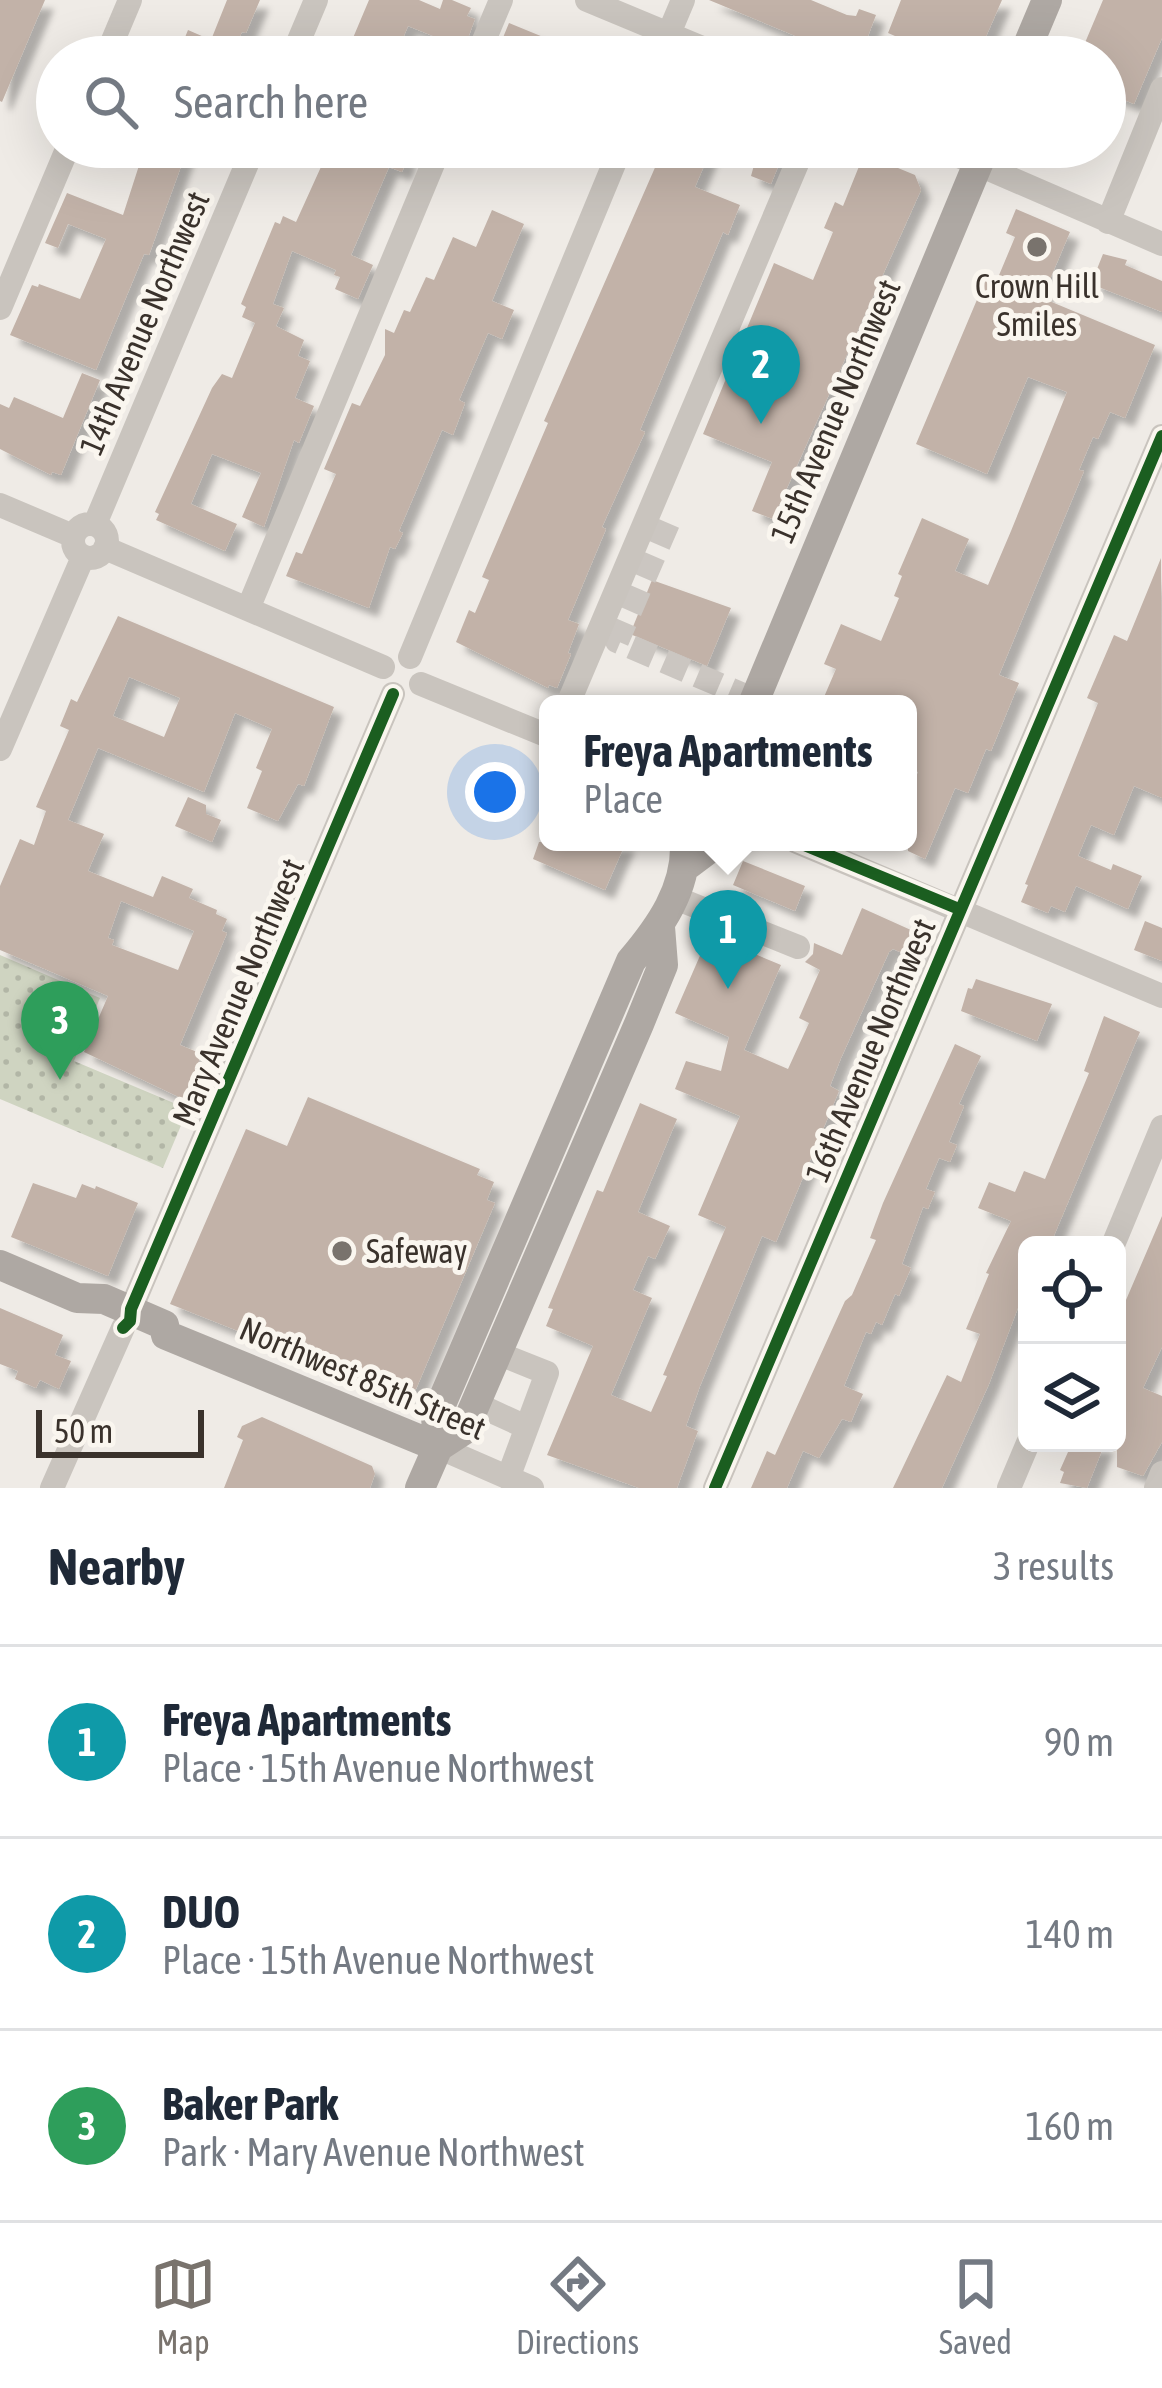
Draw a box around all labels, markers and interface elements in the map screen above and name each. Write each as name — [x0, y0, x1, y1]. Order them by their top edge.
search box — [36, 36, 1126, 168]
icon: search — [78, 69, 144, 135]
text: Search here — [174, 76, 368, 128]
street label: 14th Avenue Northwest — [71, 186, 217, 460]
marker: Crown Hill Smiles — [1024, 234, 1050, 260]
place label: Crown Hill Smiles — [975, 267, 1099, 343]
street label: 15th Avenue Northwest — [762, 274, 908, 548]
pin: 2 — [722, 325, 800, 424]
popup — [539, 695, 917, 851]
text: Freya Apartments — [583, 725, 873, 777]
your location — [465, 762, 525, 822]
text: Place — [583, 777, 663, 821]
street label: Mary Avenue Northwest — [165, 853, 311, 1131]
pin: 1 — [689, 890, 767, 989]
street label: 16th Avenue Northwest — [797, 913, 943, 1187]
pin: 3 — [21, 981, 99, 1080]
place label: Safeway — [366, 1232, 467, 1270]
map controls — [1018, 1236, 1126, 1452]
button: locate — [1018, 1236, 1126, 1344]
marker: Safeway — [329, 1238, 355, 1264]
street label: Northwest 85th Street — [234, 1309, 492, 1447]
button: layers — [1018, 1344, 1126, 1452]
scale bar — [36, 1404, 204, 1457]
text: 50 m — [54, 1412, 113, 1450]
text: Nearby — [48, 1537, 185, 1596]
text: 3 results — [993, 1544, 1114, 1588]
text: Freya Apartments — [162, 1694, 451, 1746]
text: 1 — [78, 1720, 96, 1764]
text: 90 m — [1044, 1720, 1114, 1764]
text: Place · 15th Avenue Northwest — [162, 1746, 594, 1790]
text: DUO — [162, 1886, 240, 1938]
text: 2 — [78, 1912, 96, 1956]
text: 140 m — [1026, 1912, 1114, 1956]
text: Place · 15th Avenue Northwest — [162, 1938, 594, 1982]
text: Baker Park — [162, 2078, 338, 2130]
text: 3 — [78, 2104, 96, 2148]
text: 160 m — [1026, 2104, 1114, 2148]
text: Park · Mary Avenue Northwest — [162, 2130, 585, 2174]
tab: Map — [150, 2251, 216, 2361]
tab: Directions — [516, 2251, 639, 2361]
tab: Saved — [939, 2251, 1012, 2361]

